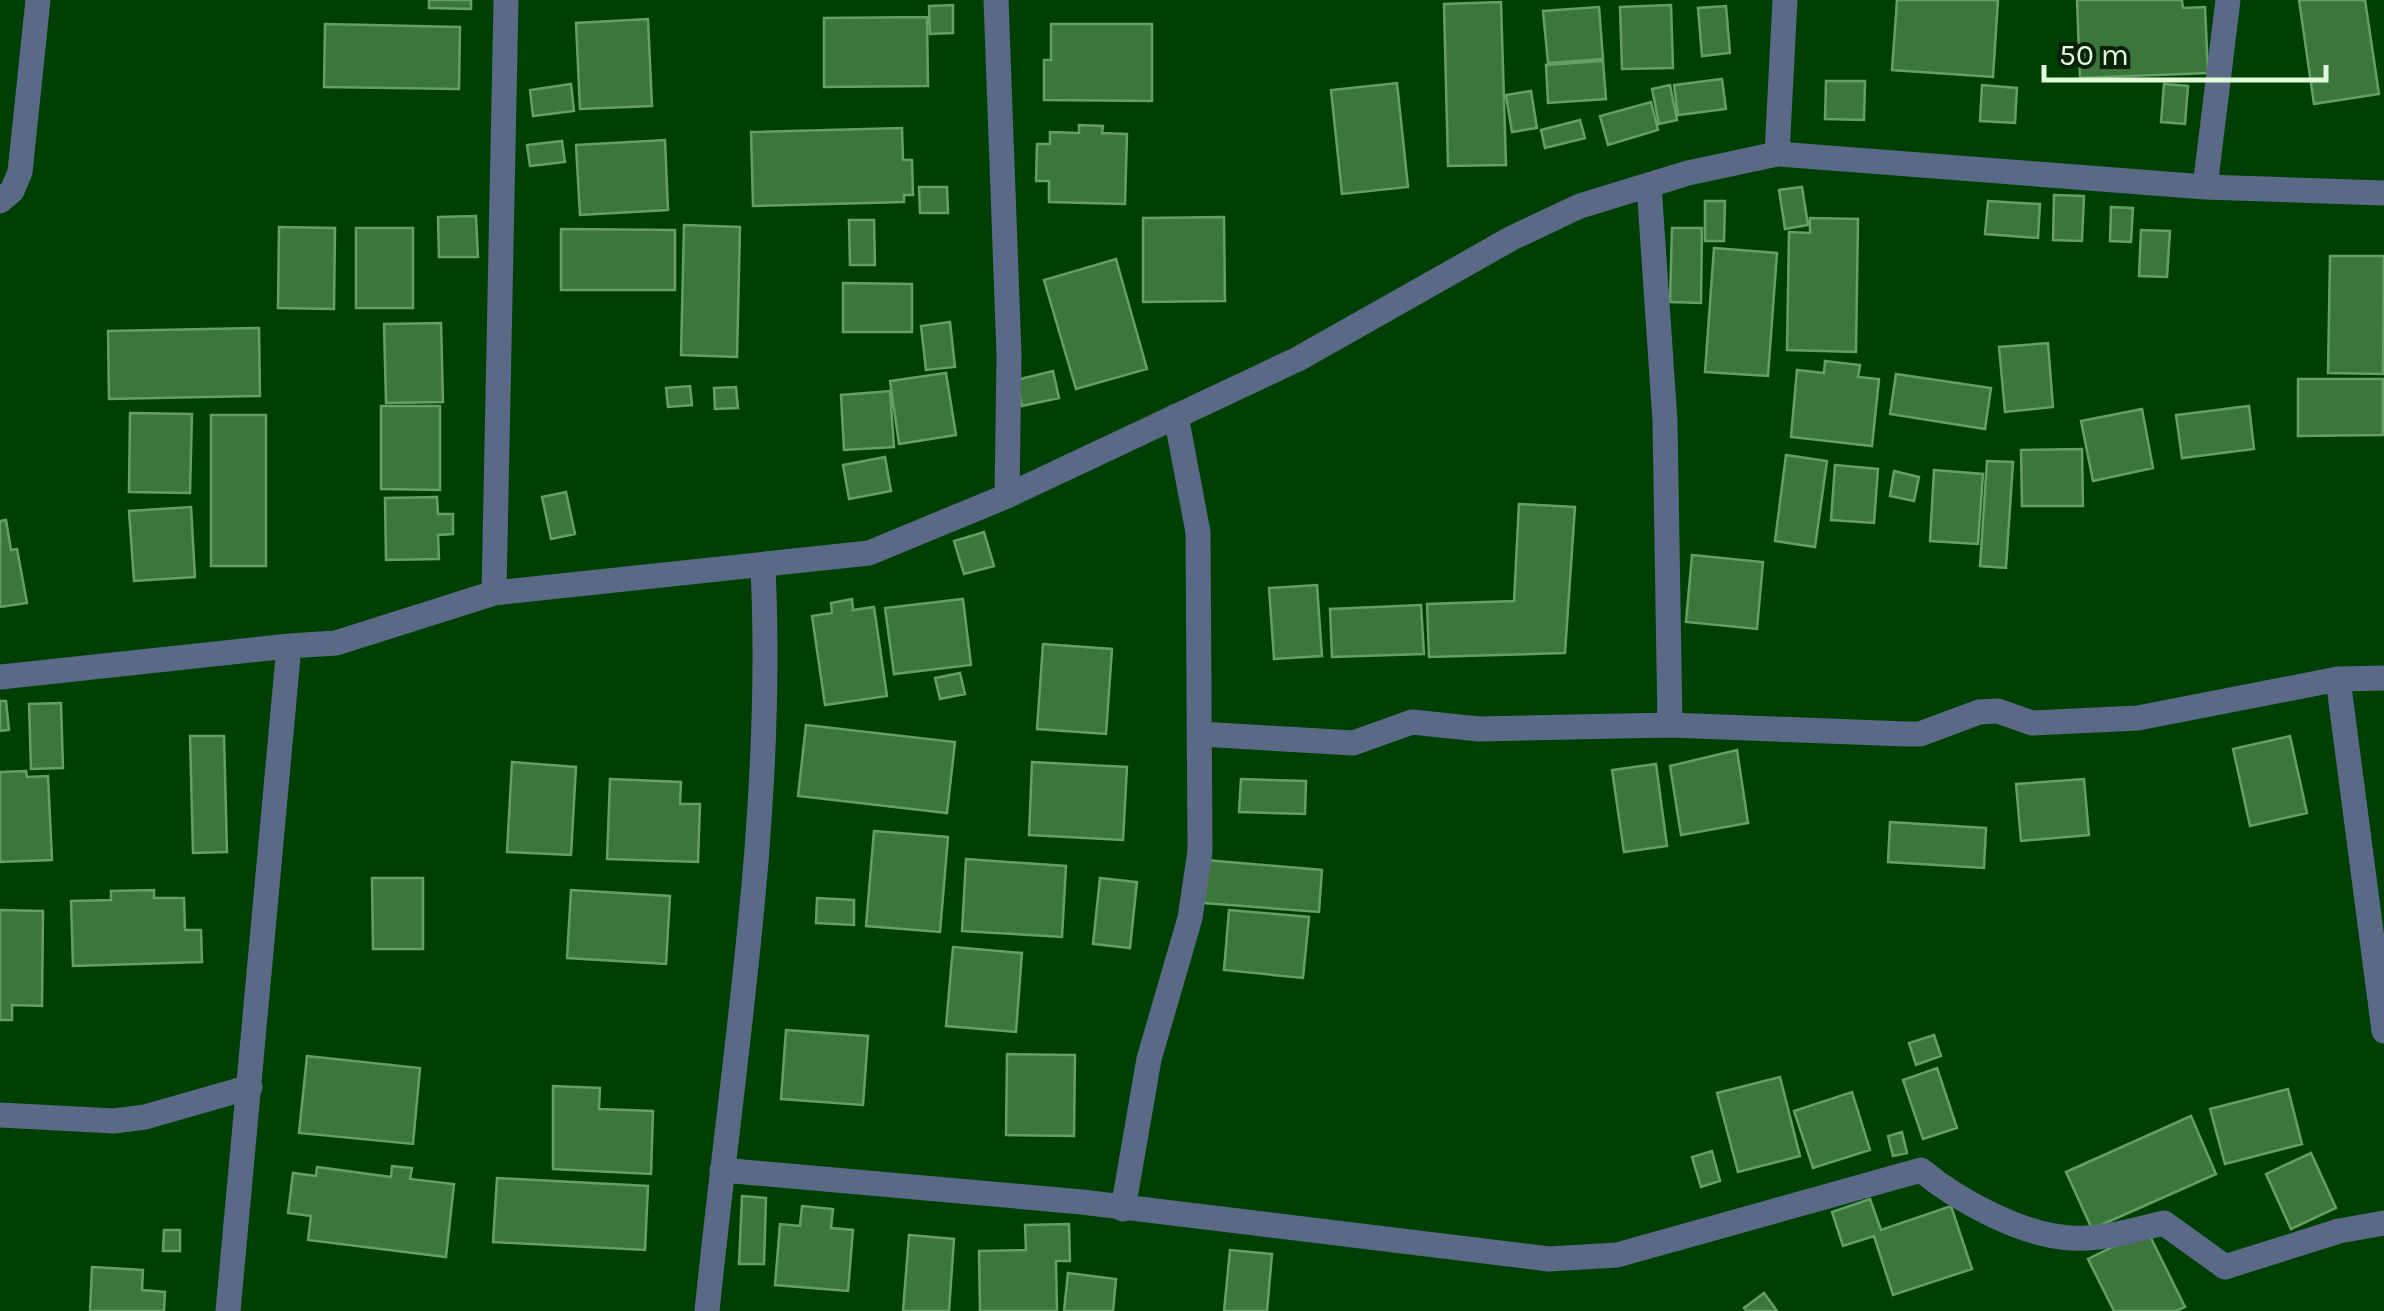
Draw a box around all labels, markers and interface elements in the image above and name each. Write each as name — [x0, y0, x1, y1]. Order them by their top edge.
scale bar — [2044, 20, 2326, 82]
text: 50 m — [2059, 37, 2129, 73]

